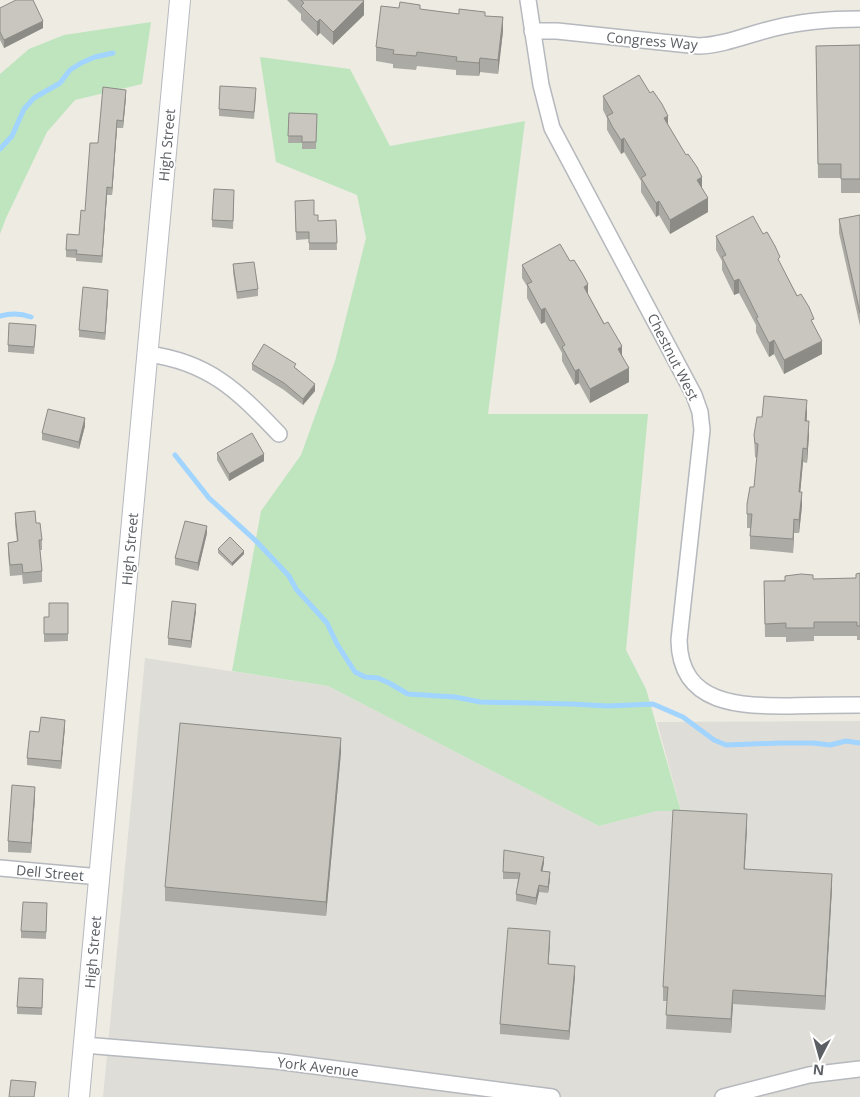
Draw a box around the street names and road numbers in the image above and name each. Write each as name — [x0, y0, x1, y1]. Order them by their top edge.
street label: Congress Way — [606, 27, 700, 54]
street label: High Street — [154, 108, 179, 182]
street label: Chestnut West — [643, 310, 704, 403]
street label: High Street — [117, 512, 142, 586]
street label: Dell Street — [15, 860, 85, 885]
street label: High Street — [80, 915, 105, 989]
street label: York Avenue — [276, 1052, 360, 1081]

